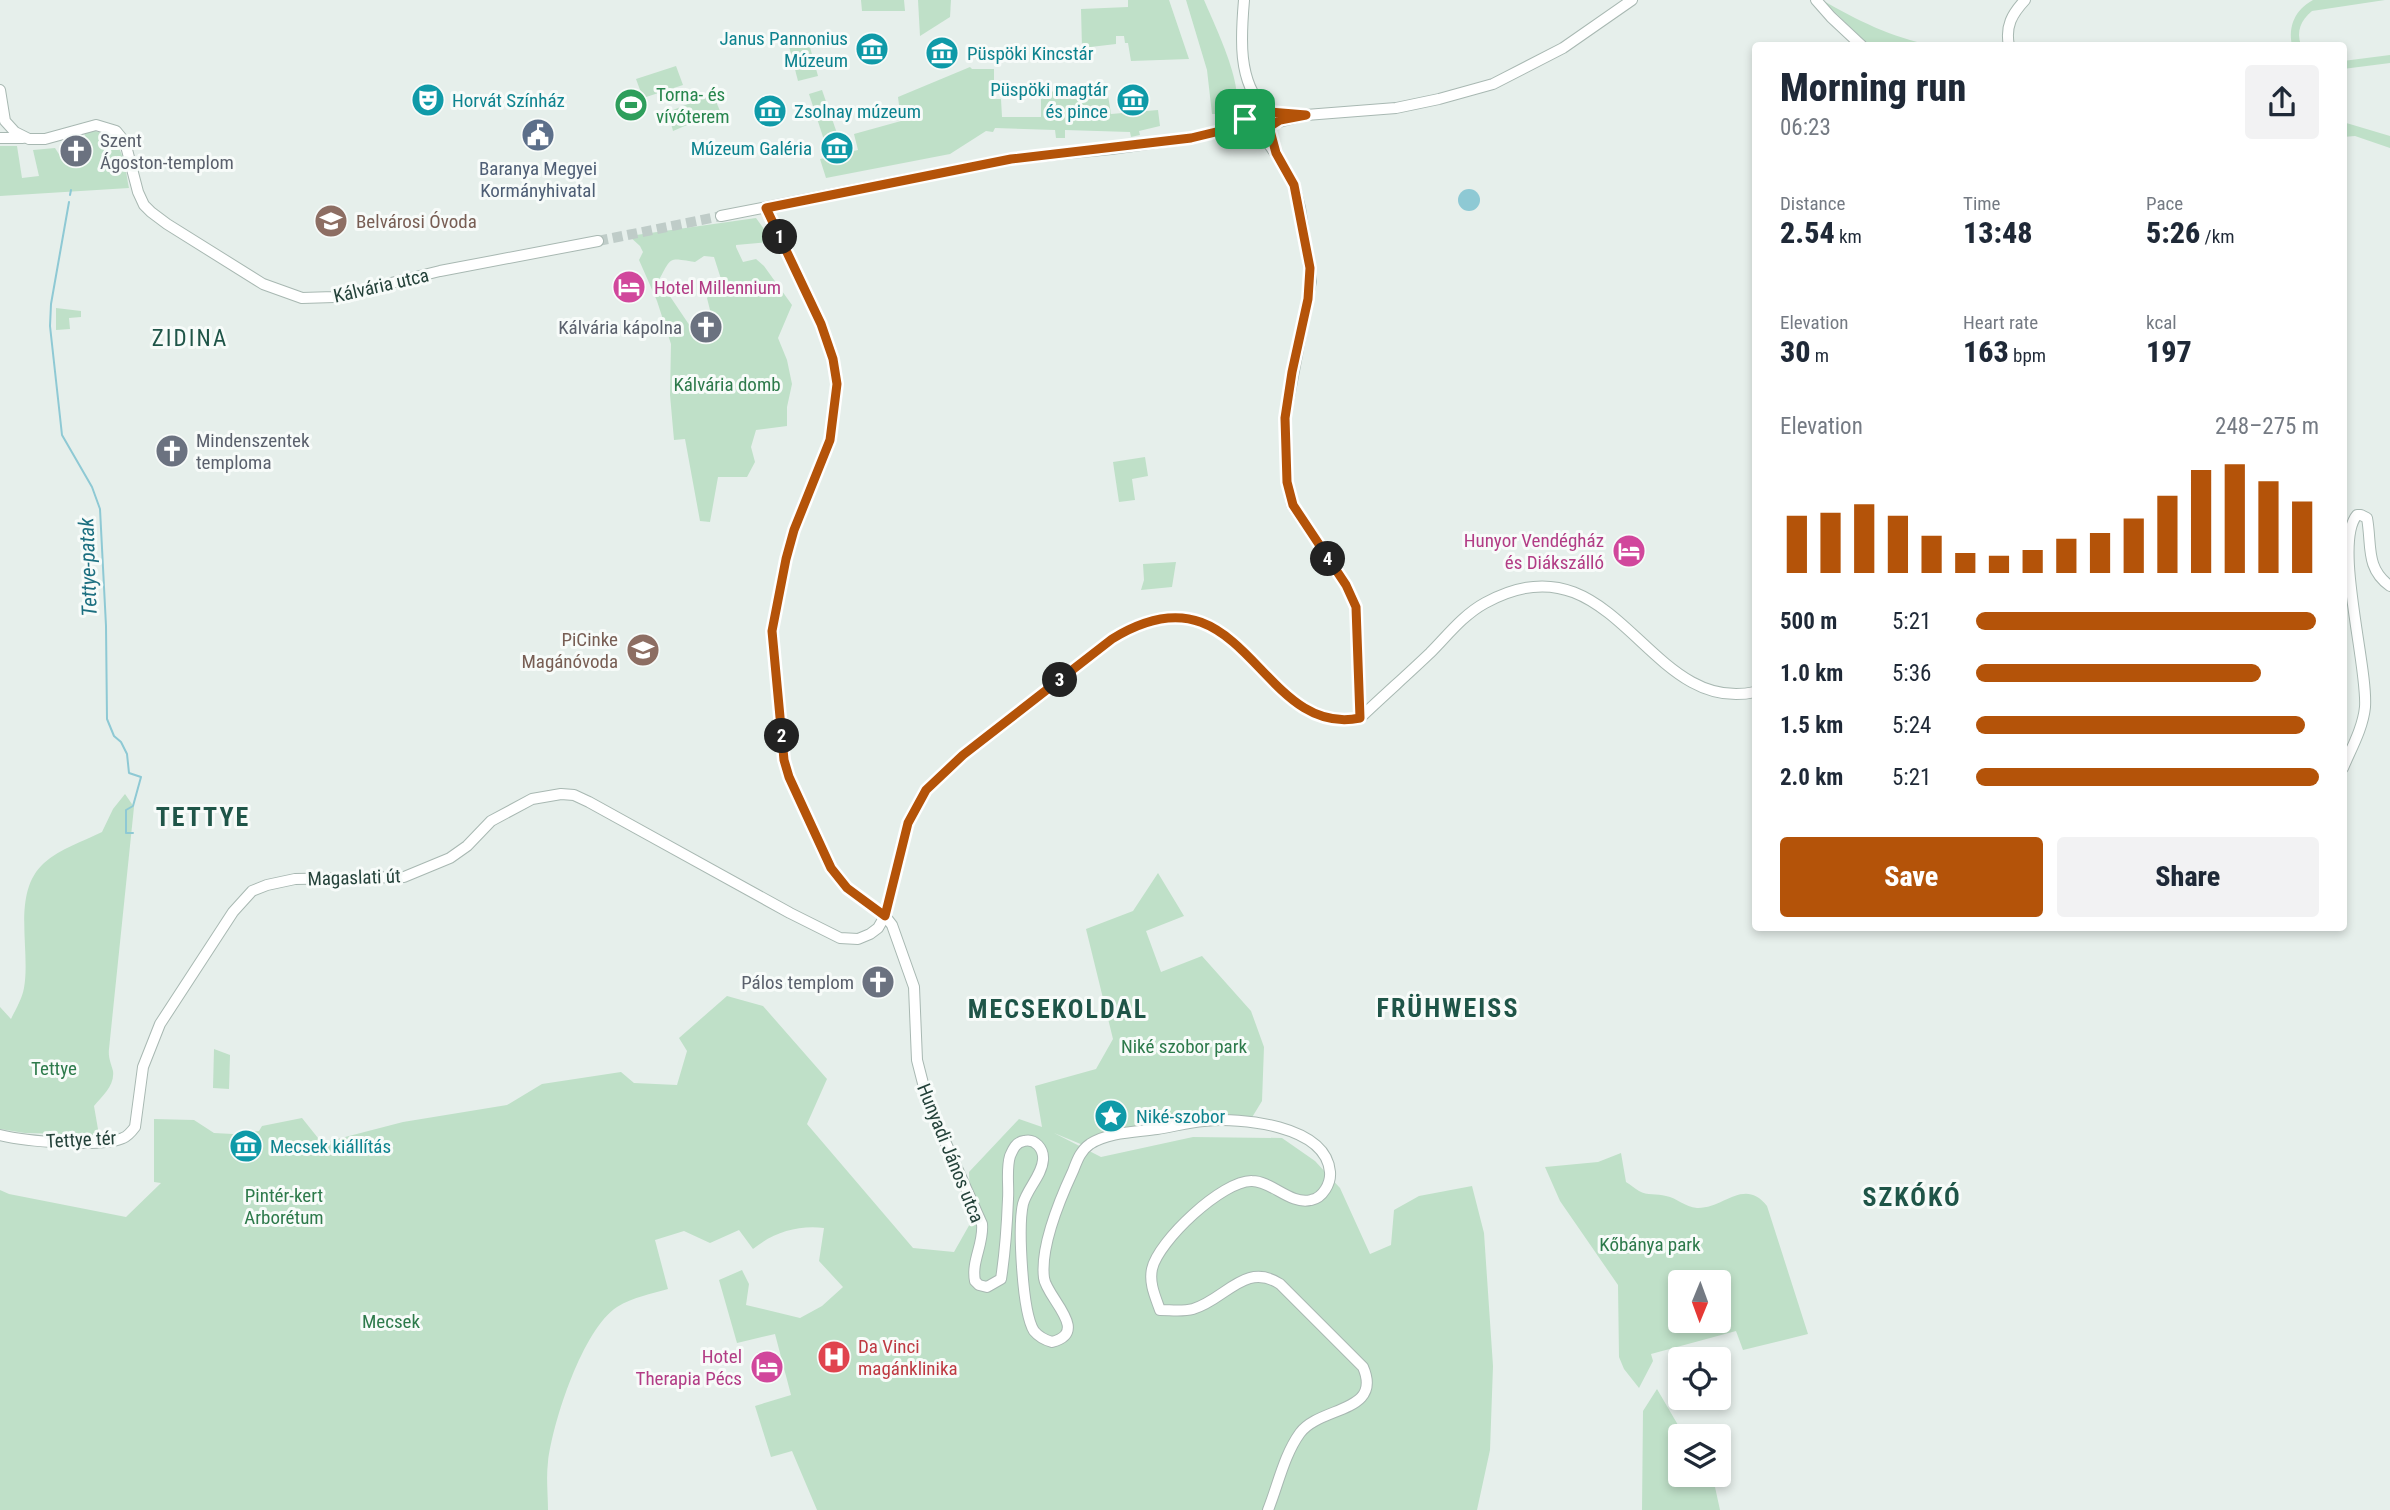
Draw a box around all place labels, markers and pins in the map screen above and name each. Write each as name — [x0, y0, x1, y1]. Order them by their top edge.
place label: Janus Pannonius Múzeum — [719, 27, 848, 72]
museum icon: Janus Pannonius Múzeum — [853, 30, 891, 68]
museum icon: Püspöki Kincstár — [923, 34, 961, 72]
place label: Püspöki Kincstár — [967, 42, 1094, 65]
place label: Püspöki magtár és pince — [990, 78, 1108, 123]
theatre icon: Horvát Színház — [409, 81, 447, 119]
museum icon: Püspöki magtár és pince — [1114, 81, 1152, 119]
place label: Torna- és vívóterem — [656, 83, 729, 128]
sports icon: Torna- és vívóterem — [612, 86, 650, 124]
place label: Horvát Színház — [452, 89, 565, 112]
pin — [1215, 89, 1275, 149]
museum icon: Zsolnay múzeum — [751, 92, 789, 130]
place label: Zsolnay múzeum — [794, 100, 921, 123]
public building icon: Baranya Megyei Kormányhivatal — [519, 116, 557, 154]
place label: Szent Ágoston-templom — [100, 129, 234, 174]
museum icon: Múzeum Galéria — [818, 129, 856, 167]
church icon: Szent Ágoston-templom — [57, 132, 95, 170]
place label: Múzeum Galéria — [691, 137, 812, 160]
place label: Baranya Megyei Kormányhivatal — [479, 157, 597, 202]
school or university icon: Belvárosi Óvoda — [312, 202, 350, 240]
place label: Belvárosi Óvoda — [356, 210, 477, 233]
pin: 1 — [762, 219, 798, 254]
hotel icon: Hotel Millennium — [610, 268, 648, 306]
place label: Hotel Millennium — [654, 276, 781, 299]
church icon: Kálvária kápolna — [687, 308, 725, 346]
place label: Kálvária kápolna — [558, 316, 682, 339]
place label: Mindenszentek temploma — [196, 429, 310, 474]
church icon: Mindenszentek temploma — [153, 432, 191, 470]
place label: Hunyor Vendégház és Diákszálló — [1464, 529, 1604, 574]
hotel icon: Hunyor Vendégház és Diákszálló — [1610, 532, 1648, 570]
pin: 4 — [1310, 542, 1346, 576]
place label: PiCinke Magánóvoda — [521, 628, 618, 673]
school or university icon: PiCinke Magánóvoda — [624, 631, 662, 669]
pin: 3 — [1042, 662, 1078, 698]
pin: 2 — [764, 718, 800, 754]
church icon: Pálos templom — [859, 963, 897, 1001]
place label: Pálos templom — [741, 971, 854, 994]
place icon: Niké-szobor — [1092, 1097, 1130, 1135]
place label: Niké-szobor — [1136, 1105, 1225, 1128]
museum icon: Mecsek kiállítás — [227, 1127, 265, 1165]
place label: Mecsek kiállítás — [270, 1135, 391, 1158]
place label: Da Vinci magánklinika — [858, 1335, 958, 1380]
hospital icon: Da Vinci magánklinika — [815, 1338, 853, 1376]
place label: Hotel Therapia Pécs — [636, 1345, 742, 1390]
hotel icon: Hotel Therapia Pécs — [748, 1348, 786, 1386]

